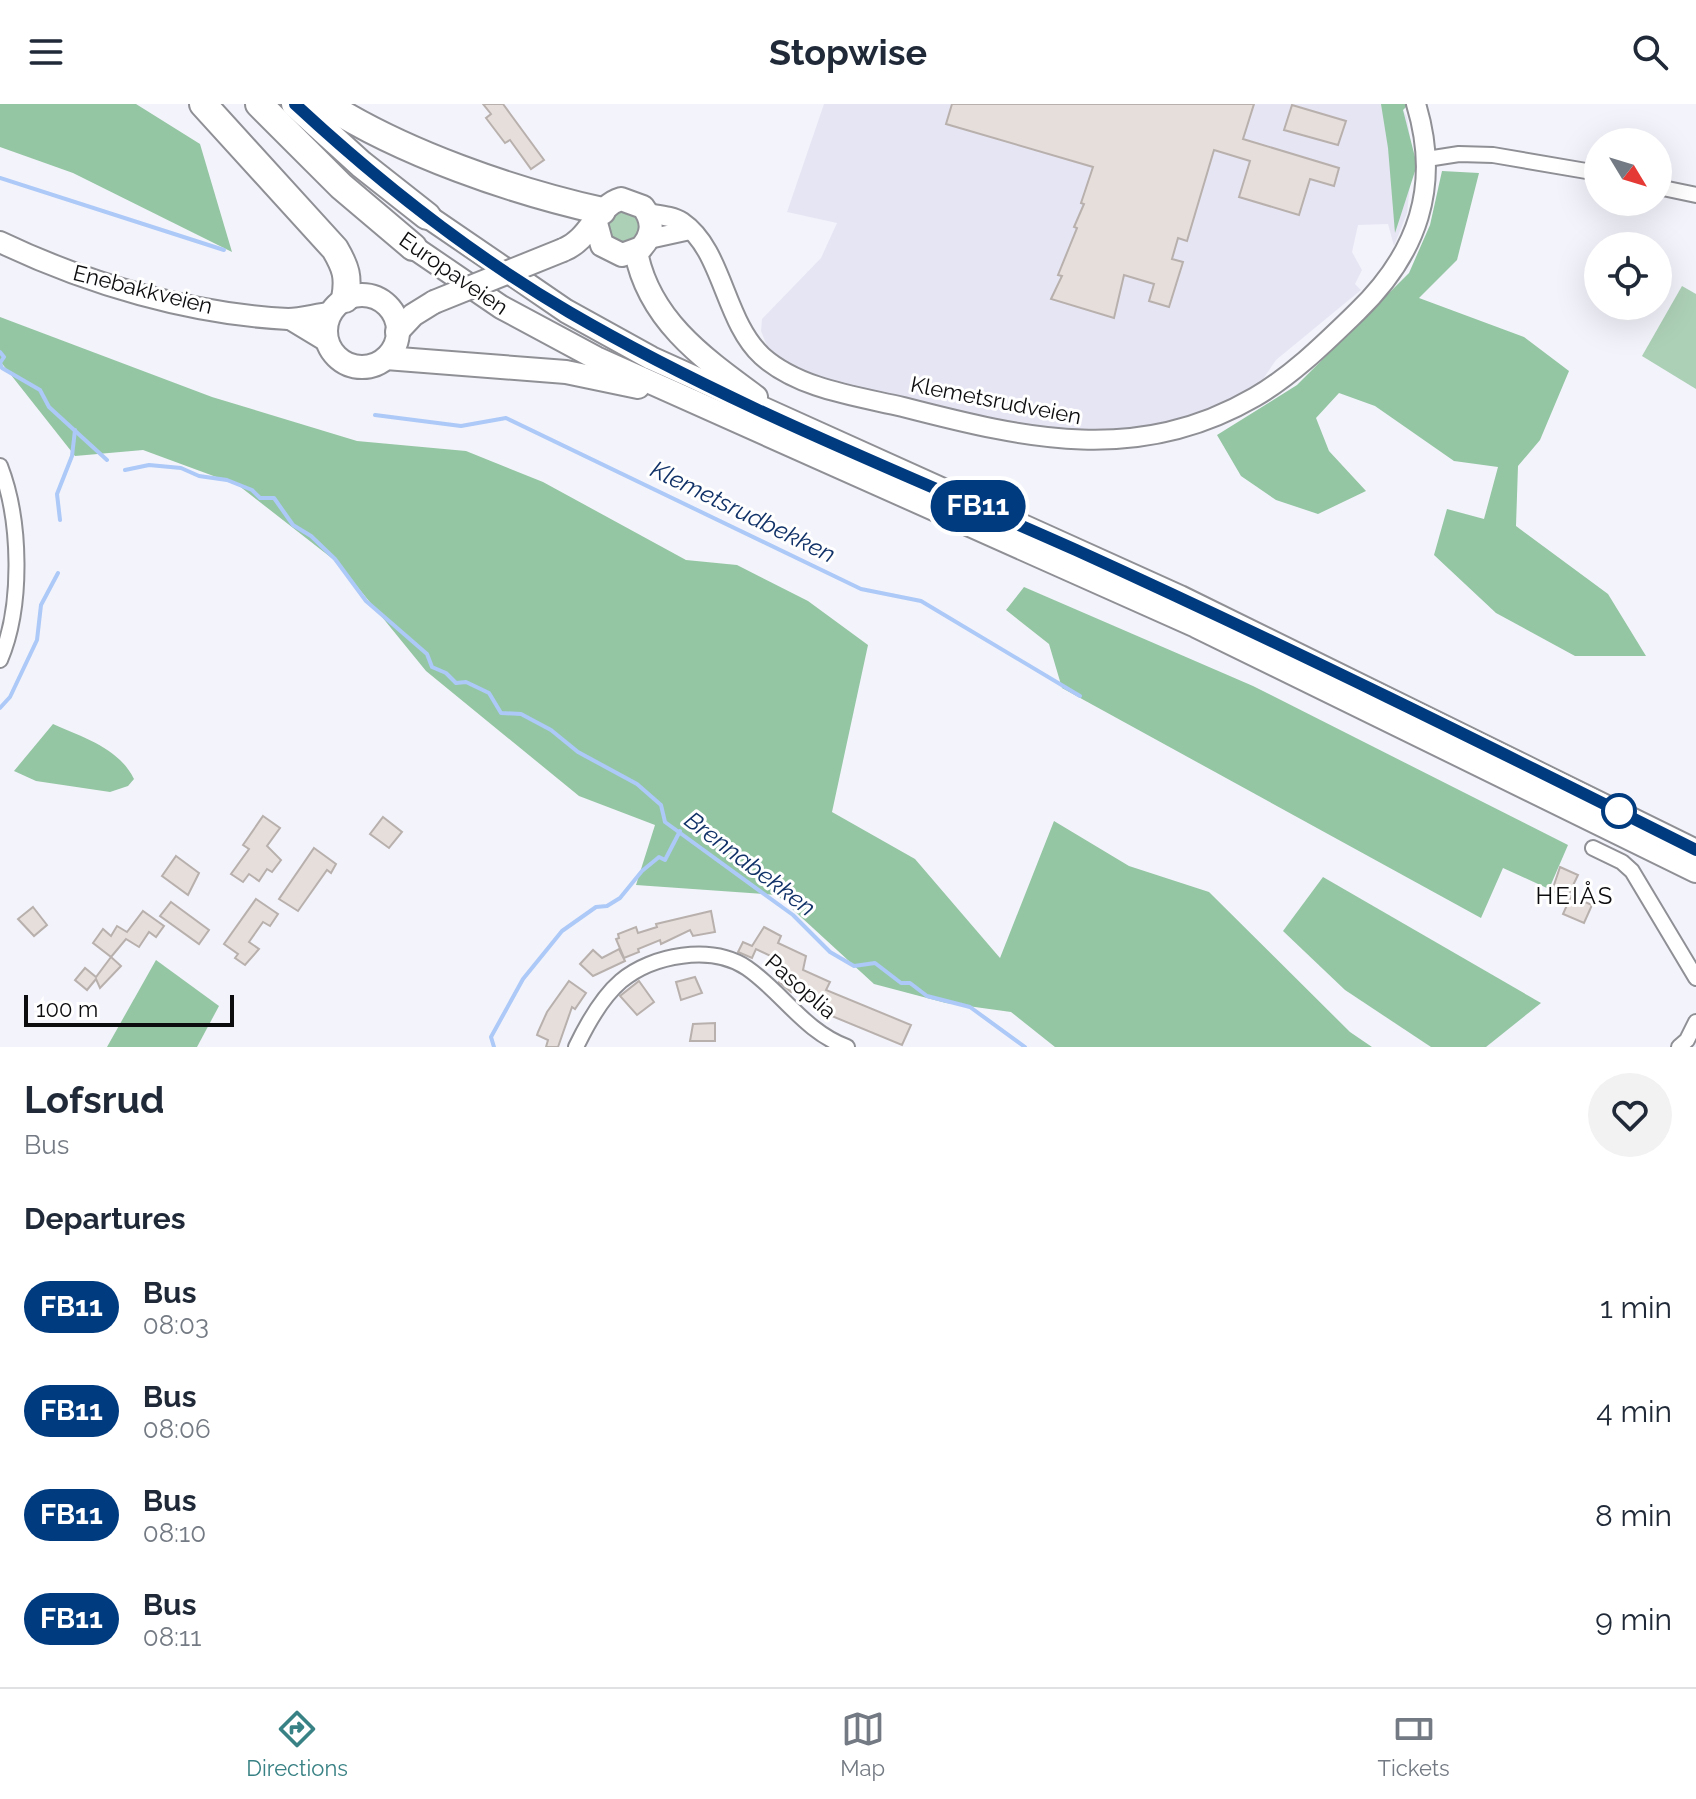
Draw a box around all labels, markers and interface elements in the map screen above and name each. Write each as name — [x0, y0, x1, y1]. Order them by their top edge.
icon: menu — [24, 30, 68, 74]
icon: search — [1628, 30, 1672, 74]
text: Stopwise — [769, 31, 927, 73]
north arrow — [1584, 128, 1672, 216]
map controls — [1584, 128, 1672, 320]
street label: Europaveien — [395, 226, 513, 320]
button: locate — [1584, 232, 1672, 320]
street label: Enebakkveien — [71, 259, 215, 319]
street label: Klemetsrudveien — [908, 371, 1084, 429]
water label: Klemetsrudbekken — [646, 454, 840, 569]
line badge: FB11 — [922, 480, 1034, 532]
text: FB11 — [947, 489, 1009, 522]
unlabelled marker — [1602, 794, 1636, 828]
water label: Brennabekken — [679, 805, 821, 922]
district label: HEIÅS — [1536, 881, 1614, 910]
street label: Pasoplia — [760, 948, 842, 1024]
scale bar — [24, 991, 234, 1027]
text: 100 m — [36, 996, 98, 1022]
button: heart — [1588, 1073, 1672, 1157]
text: Lofsrud — [24, 1077, 164, 1122]
text: Bus — [24, 1130, 69, 1160]
text: Departures — [24, 1201, 186, 1236]
text: Bus — [143, 1275, 196, 1310]
text: FB11 — [40, 1290, 103, 1323]
text: 1 min — [1600, 1290, 1672, 1325]
text: 08:03 — [143, 1310, 209, 1340]
text: Bus — [143, 1379, 196, 1414]
text: FB11 — [40, 1394, 103, 1427]
text: 4 min — [1596, 1394, 1672, 1429]
text: 08:06 — [143, 1414, 211, 1444]
text: Bus — [143, 1483, 196, 1518]
text: FB11 — [40, 1498, 103, 1531]
text: 8 min — [1595, 1498, 1672, 1533]
text: 08:10 — [143, 1518, 206, 1548]
text: Bus — [143, 1587, 196, 1622]
text: FB11 — [40, 1602, 103, 1635]
text: 9 min — [1595, 1602, 1672, 1637]
text: 08:11 — [143, 1622, 201, 1652]
tab: Directions — [246, 1707, 348, 1781]
tab: Map — [840, 1707, 885, 1781]
tab: Tickets — [1378, 1707, 1450, 1781]

